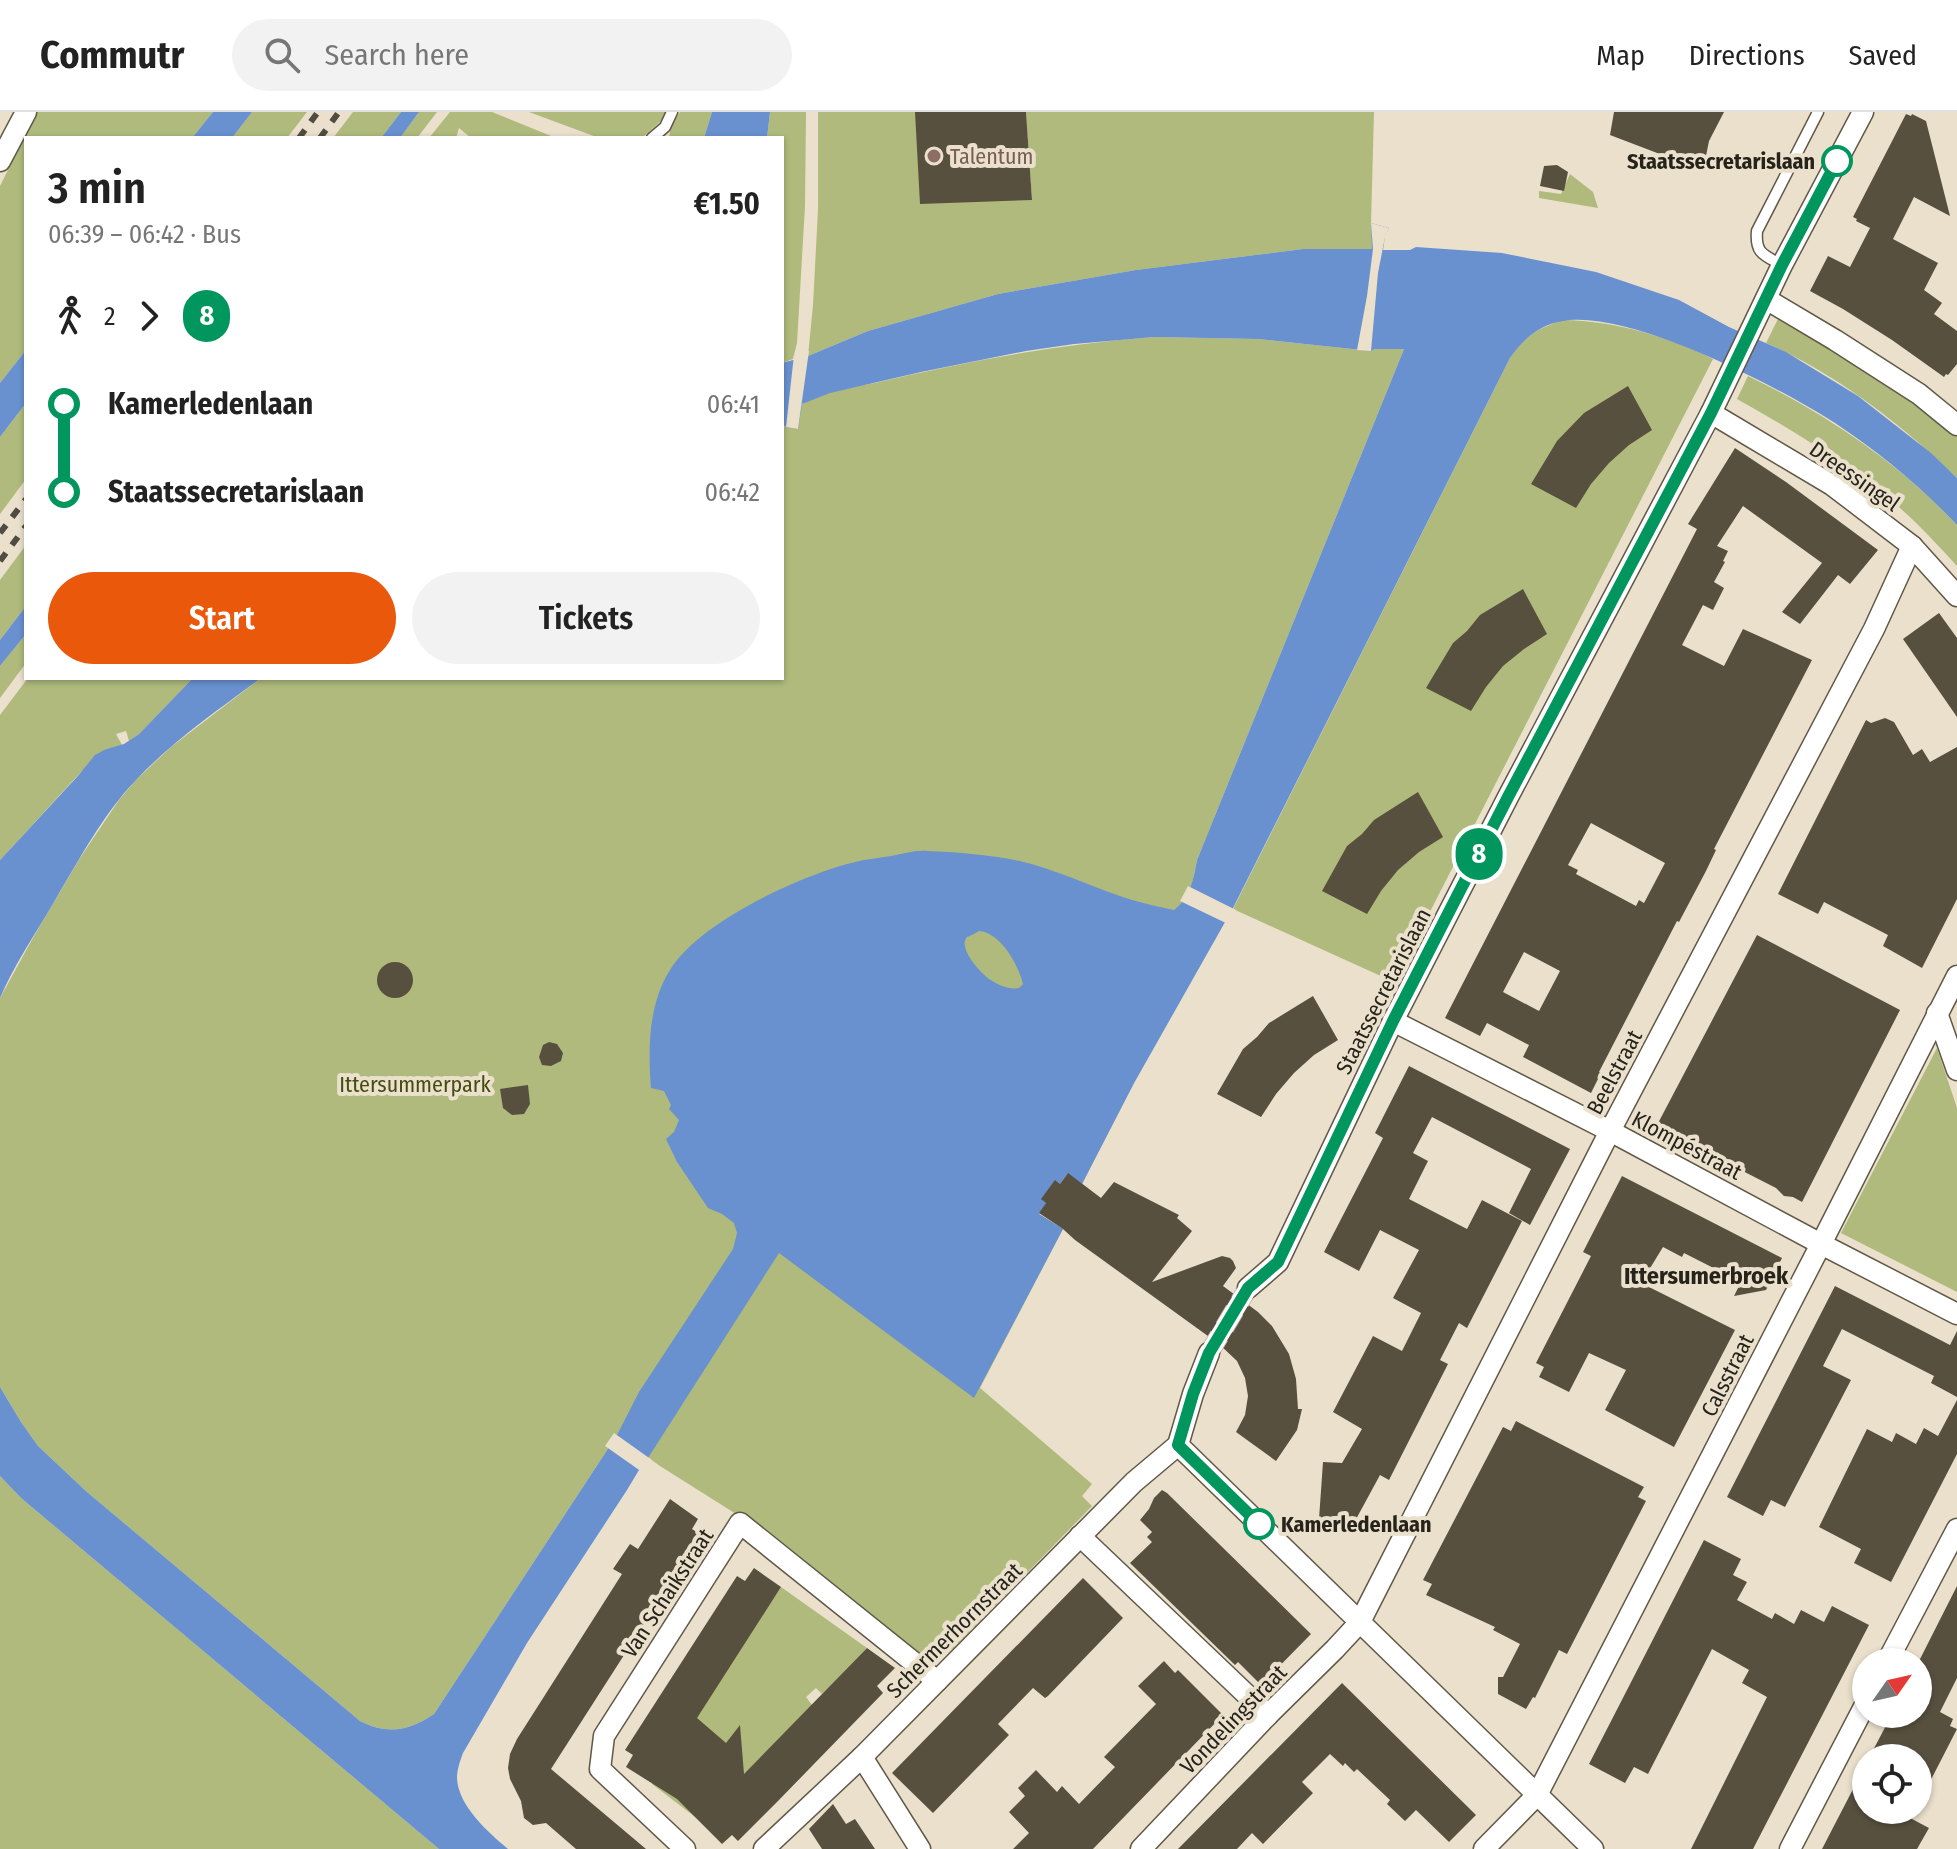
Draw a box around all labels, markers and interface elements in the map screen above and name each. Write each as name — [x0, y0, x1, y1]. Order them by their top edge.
search box — [232, 19, 792, 91]
text: Commutr — [40, 32, 184, 78]
icon: search — [260, 33, 304, 77]
text: Search here — [324, 37, 469, 73]
text: Map — [1596, 39, 1645, 72]
text: Directions — [1689, 39, 1805, 72]
text: Saved — [1849, 39, 1917, 72]
place label: Talentum — [950, 143, 1033, 170]
marker: Staatssecretarislaan — [1822, 146, 1852, 176]
marker: Talentum — [925, 147, 943, 165]
place label: Staatssecretarislaan — [1627, 148, 1815, 175]
text: 3 min — [48, 162, 146, 215]
text: €1.50 — [694, 186, 760, 222]
text: 06:39 – 06:42 · Bus — [48, 219, 241, 250]
icon: walk — [48, 294, 92, 338]
icon: forward — [127, 294, 171, 338]
text: 8 — [199, 299, 214, 332]
text: 2 — [104, 301, 115, 332]
text: Kamerledenlaan — [108, 386, 313, 422]
text: 06:41 — [707, 389, 760, 420]
street label: Dreessingel — [1804, 436, 1905, 517]
text: Staatssecretarislaan — [108, 474, 364, 510]
text: 06:42 — [704, 477, 760, 508]
button: Start — [48, 572, 396, 664]
button: Tickets — [412, 572, 760, 664]
line badge: 8 — [1453, 828, 1505, 880]
text: 8 — [1472, 837, 1486, 870]
street label: Staatssecretarislaan — [1330, 904, 1437, 1079]
street label: Beelstraat — [1581, 1025, 1648, 1119]
park label: Ittersummerpark — [339, 1071, 492, 1098]
street label: Klompéstraat — [1627, 1105, 1747, 1186]
district label: Ittersumerbroek — [1624, 1262, 1789, 1290]
street label: Calsstraat — [1695, 1329, 1760, 1421]
marker: Kamerledenlaan — [1244, 1509, 1274, 1539]
place label: Kamerledenlaan — [1281, 1511, 1431, 1538]
street label: Van Schaikstraat — [616, 1523, 720, 1663]
street label: Schermerhornstraat — [881, 1556, 1028, 1704]
north arrow — [1852, 1648, 1932, 1728]
map controls — [1852, 1648, 1932, 1824]
street label: Vondelingstraat — [1174, 1658, 1293, 1780]
button: locate — [1852, 1744, 1932, 1824]

